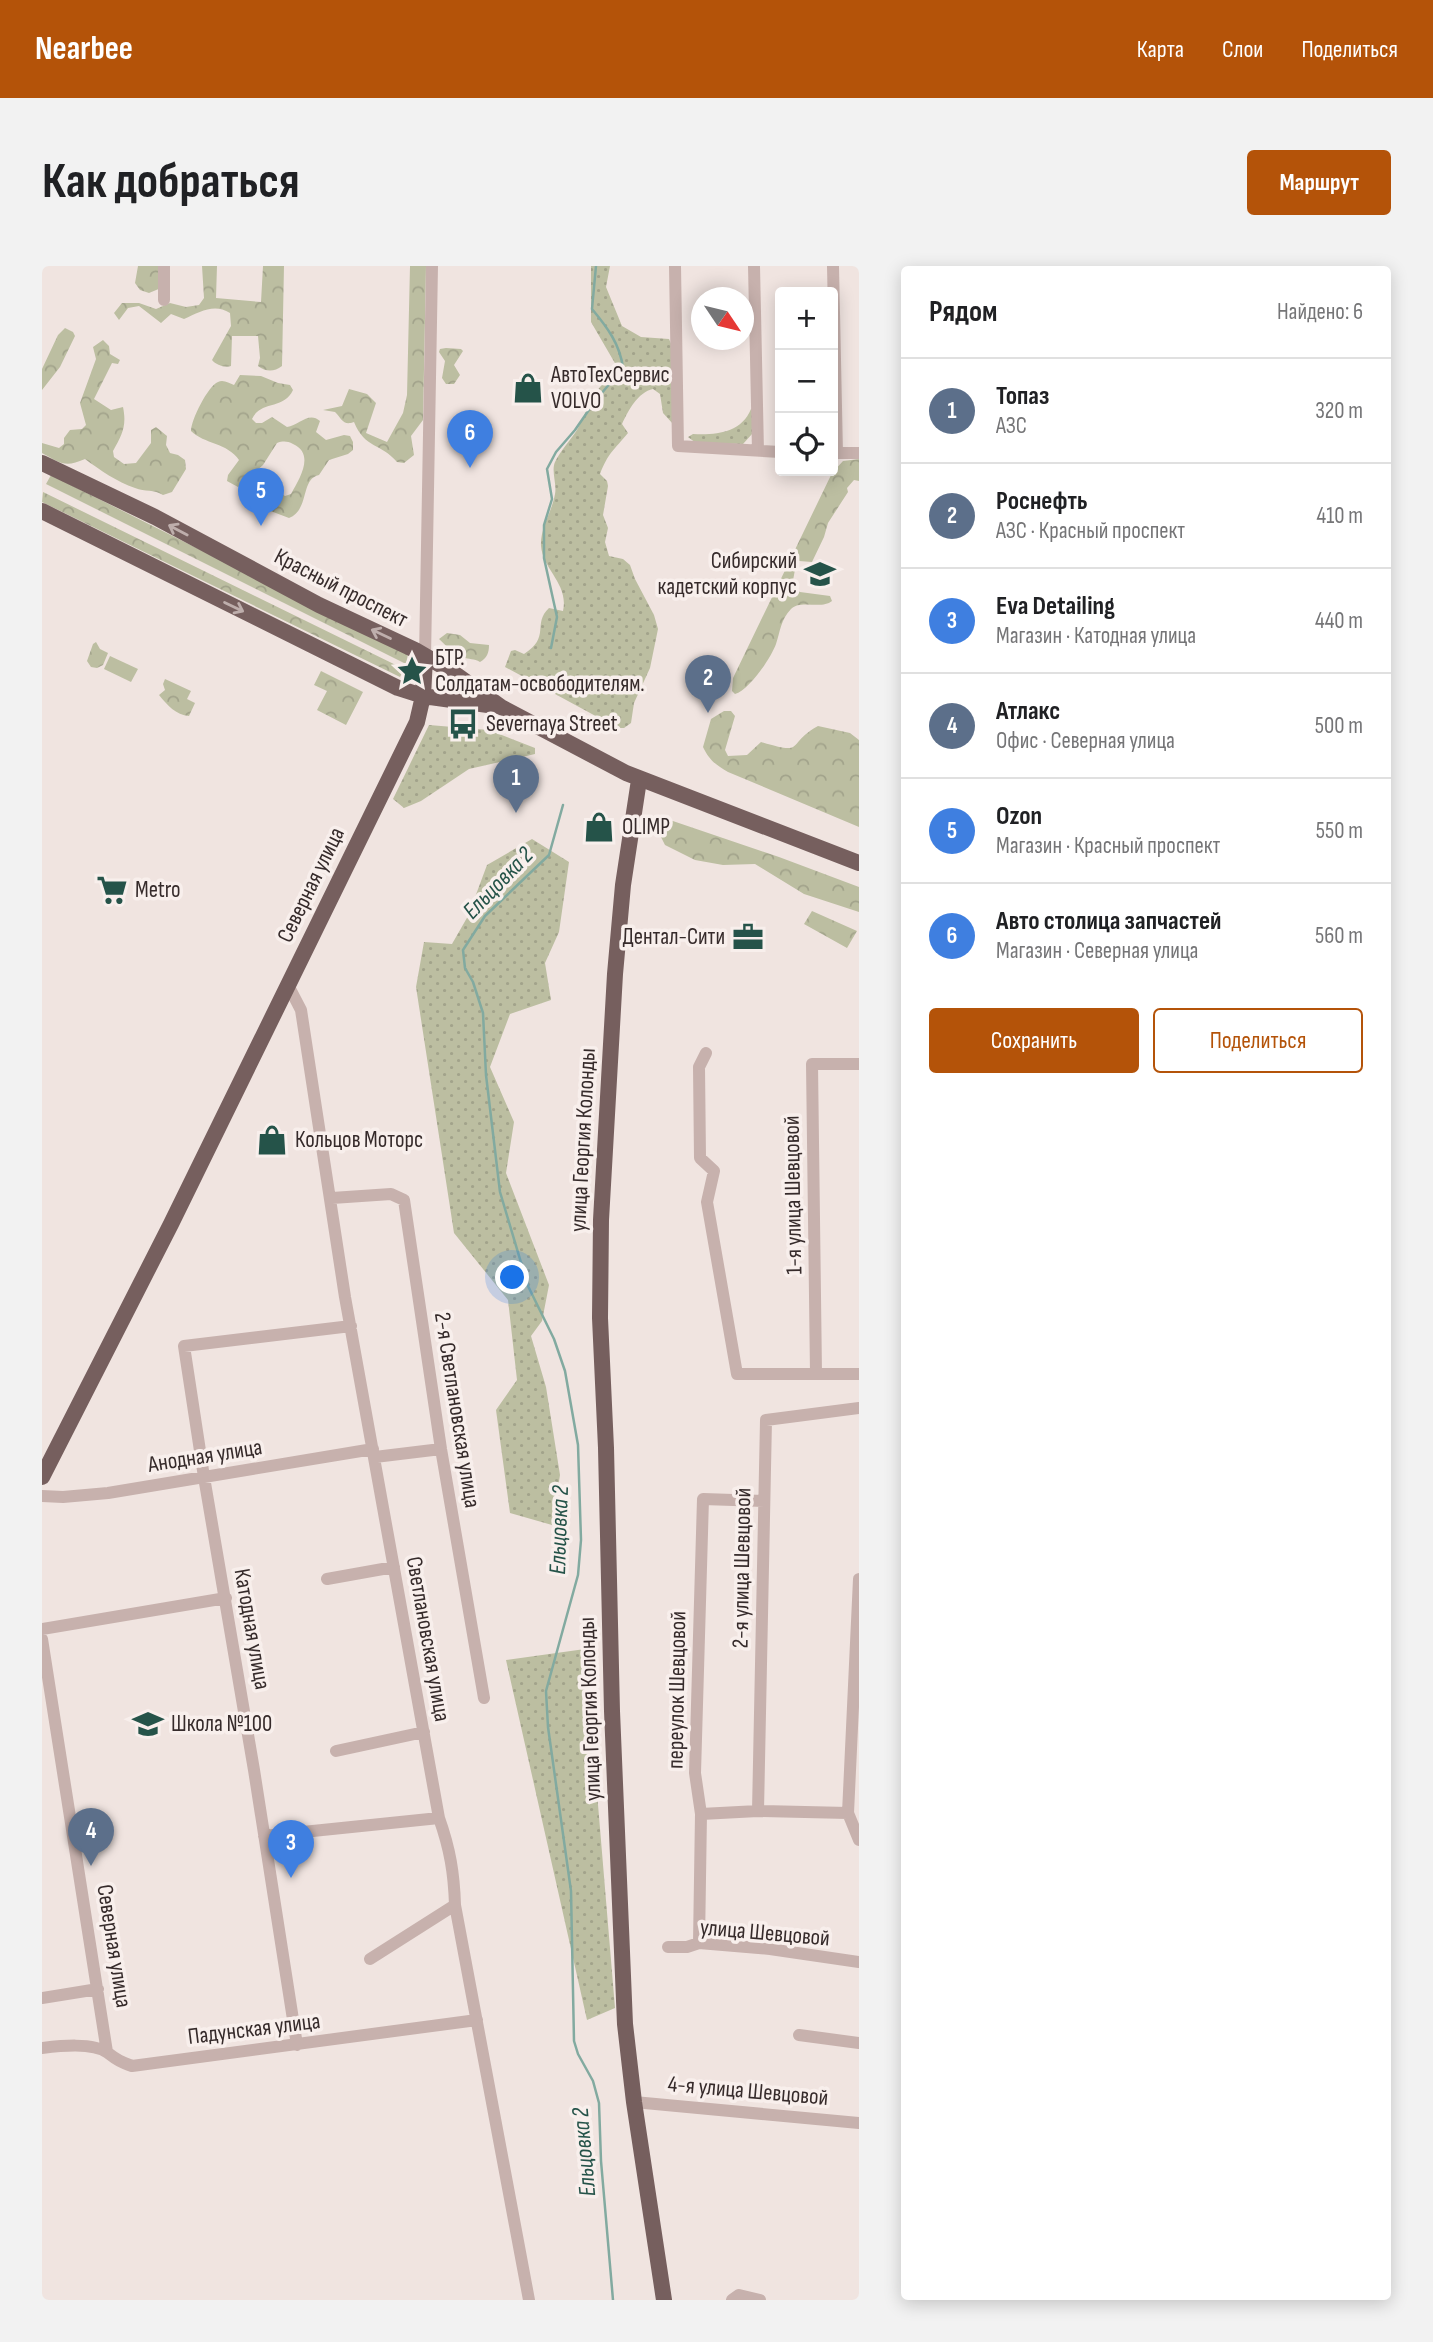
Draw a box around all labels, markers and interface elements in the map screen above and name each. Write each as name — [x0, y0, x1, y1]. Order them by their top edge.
text: Nearbee — [35, 29, 133, 69]
text: Карта — [1137, 35, 1184, 64]
text: Слои — [1222, 35, 1263, 64]
text: Поделиться — [1301, 35, 1398, 64]
button: Маршрут — [1247, 150, 1391, 215]
text: Как добраться — [42, 153, 300, 212]
north arrow — [691, 287, 754, 350]
map controls — [775, 287, 838, 476]
button: + — [775, 287, 838, 350]
text: Рядом — [929, 294, 997, 330]
text: Найдено: 6 — [1277, 298, 1363, 326]
button: − — [775, 350, 838, 413]
place label: АвтоТехСервис VOLVO — [550, 361, 670, 415]
shop icon: АвтоТехСервис VOLVO — [511, 371, 545, 405]
text: Топаз — [996, 381, 1050, 412]
text: 1 — [947, 397, 957, 425]
text: 320 m — [1315, 397, 1363, 425]
pin: 6 — [447, 410, 493, 468]
text: АЗС — [996, 412, 1027, 440]
button: locate — [775, 413, 838, 476]
pin: 5 — [238, 468, 284, 526]
text: Роснефть — [996, 486, 1088, 517]
text: 2 — [947, 502, 957, 530]
text: 410 m — [1317, 502, 1363, 530]
text: АЗС · Красный проспект — [996, 517, 1185, 545]
one-way arrow — [169, 523, 189, 537]
street label: Красный проспект — [269, 542, 413, 634]
place label: Сибирский кадетский корпус — [658, 547, 797, 601]
school or university icon: Сибирский кадетский корпус — [803, 557, 837, 591]
text: Eva Detailing — [996, 591, 1115, 622]
one-way arrow — [223, 601, 244, 615]
text: 3 — [947, 607, 957, 635]
text: 440 m — [1315, 607, 1363, 635]
text: Магазин · Катодная улица — [996, 622, 1196, 650]
one-way arrow — [370, 627, 392, 640]
place label: БТР. Солдатам-освободителям. — [435, 644, 645, 698]
place icon: БТР. Солдатам-освободителям. — [395, 654, 429, 688]
pin: 2 — [685, 655, 731, 713]
text: Атлакс — [996, 696, 1060, 727]
bus stop icon: Severnaya Street — [446, 707, 480, 741]
place label: Severnaya Street — [486, 710, 618, 738]
text: 4 — [947, 712, 957, 740]
text: 500 m — [1315, 712, 1363, 740]
text: Офис · Северная улица — [996, 727, 1175, 755]
pin: 1 — [493, 755, 539, 813]
text: Ozon — [996, 801, 1042, 832]
shop icon: OLIMP — [582, 810, 616, 844]
place label: OLIMP — [622, 813, 670, 841]
text: 5 — [947, 817, 957, 845]
text: 550 m — [1316, 817, 1363, 845]
street label: Северная улица — [271, 823, 351, 947]
text: Магазин · Красный проспект — [996, 832, 1220, 860]
water label: Ельцовка 2 — [457, 841, 540, 925]
supermarket icon: Metro — [95, 873, 129, 907]
place label: Metro — [135, 876, 181, 904]
text: Авто столица запчастей — [996, 906, 1221, 937]
office icon: Дентал-Сити — [731, 920, 765, 954]
text: 6 — [947, 922, 957, 950]
text: 560 m — [1315, 922, 1363, 950]
place label: Дентал-Сити — [623, 923, 725, 951]
text: Магазин · Северная улица — [996, 937, 1198, 965]
button: Сохранить — [929, 1008, 1139, 1073]
button: Поделиться — [1153, 1008, 1363, 1073]
street label: улица Георгия Колонды — [564, 1047, 602, 1233]
street label: 1-я улица Шевцовой — [778, 1115, 808, 1275]
shop icon: Кольцов Моторс — [255, 1123, 289, 1157]
place label: Кольцов Моторс — [295, 1126, 423, 1154]
your location — [495, 1260, 529, 1294]
street label: 2-я Светлановская улица — [428, 1310, 486, 1510]
street label: Анодная улица — [145, 1433, 264, 1479]
water label: Ельцовка 2 — [543, 1485, 575, 1575]
street label: 2-я улица Шевцовой — [727, 1487, 757, 1649]
street label: Светлановская улица — [400, 1554, 456, 1724]
street label: Катодная улица — [228, 1566, 276, 1692]
street label: переулок Шевцовой — [662, 1611, 692, 1769]
street label: улица Георгия Колонды — [573, 1617, 607, 1801]
school or university icon: Школа №100 — [131, 1707, 165, 1741]
place label: Школа №100 — [171, 1710, 272, 1738]
pin: 4 — [68, 1808, 114, 1866]
pin: 3 — [268, 1820, 314, 1878]
street label: Северная улица — [90, 1882, 138, 2010]
street label: улица Шевцовой — [699, 1913, 831, 1953]
street label: Падунская улица — [186, 2007, 322, 2051]
street label: 4-я улица Шевцовой — [667, 2070, 829, 2112]
water label: Ельцовка 2 — [566, 2106, 602, 2198]

